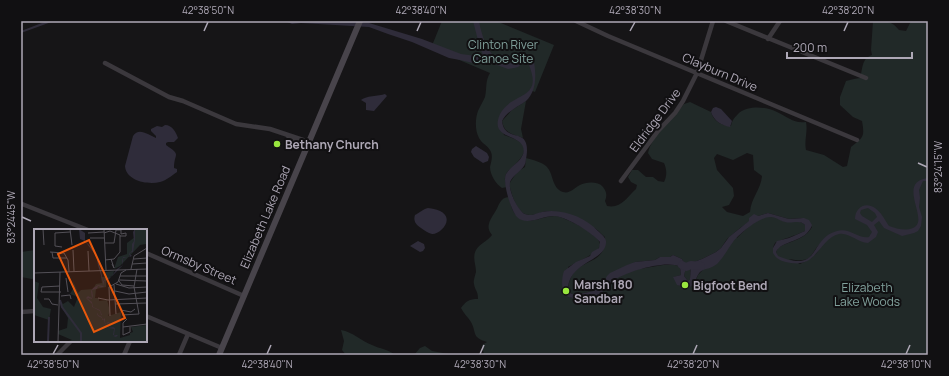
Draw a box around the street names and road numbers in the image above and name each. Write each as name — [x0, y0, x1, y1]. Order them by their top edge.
street label: Clayburn Drive — [680, 49, 760, 95]
street label: Eldridge Drive — [625, 85, 685, 155]
street label: Elizabeth Lake Road — [236, 163, 294, 271]
street label: Ormsby Street — [159, 241, 239, 289]

